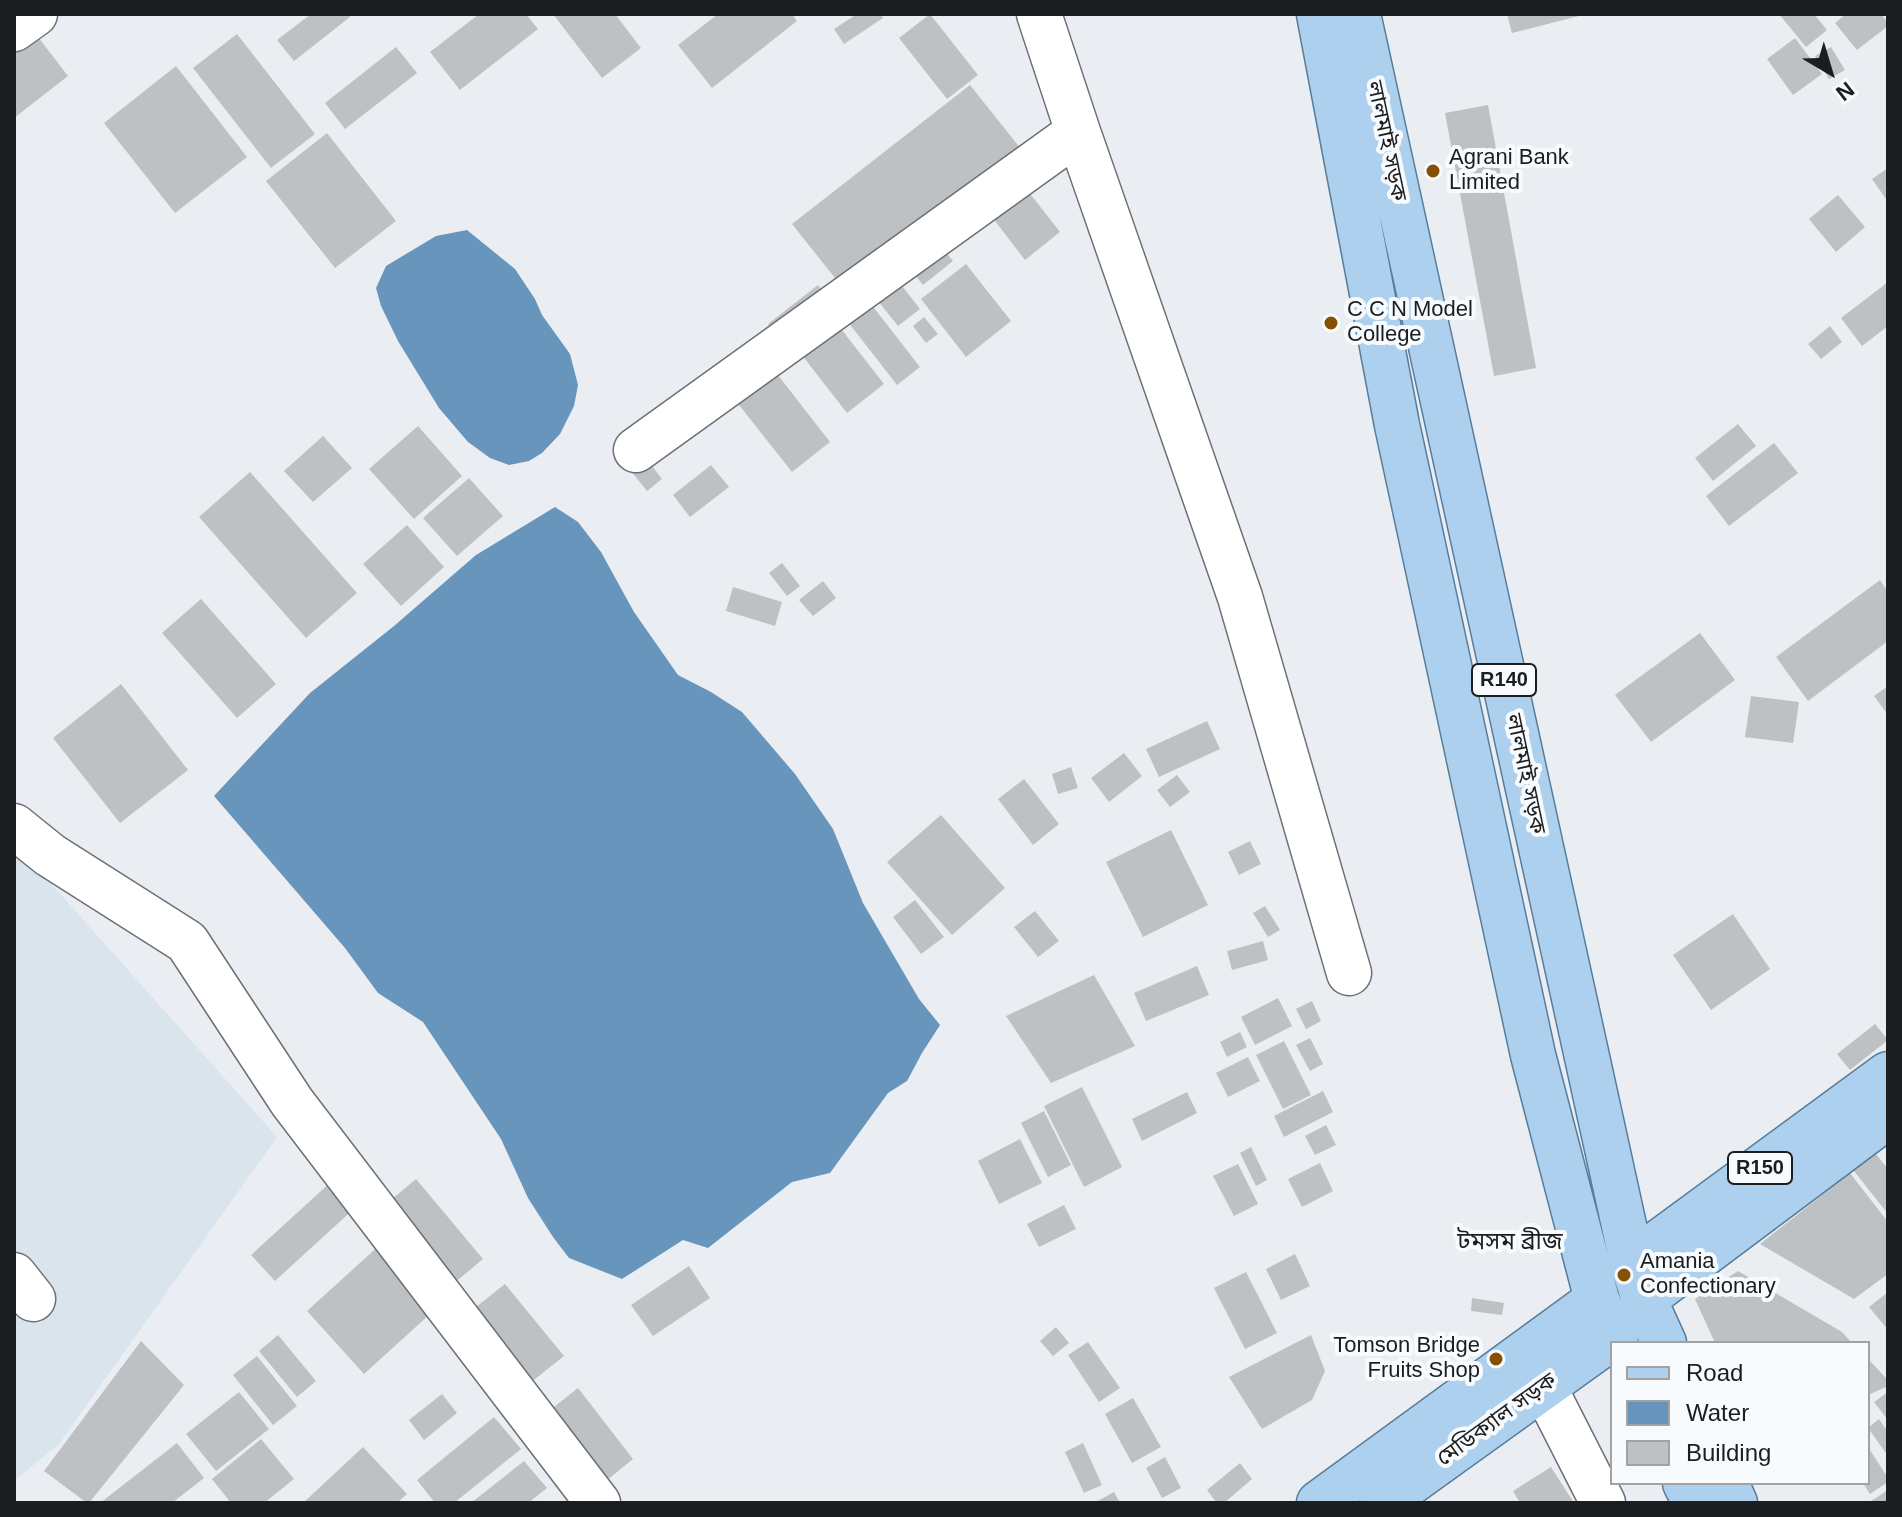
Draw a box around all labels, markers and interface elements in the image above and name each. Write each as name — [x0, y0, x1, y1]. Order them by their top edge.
north arrow — [1790, 32, 1870, 112]
text: N — [1831, 77, 1859, 106]
street label: লালমাই সড়ক — [1360, 78, 1412, 204]
place label: Agrani Bank Limited — [1449, 145, 1569, 196]
marker: Agrani Bank Limited — [1424, 162, 1442, 180]
place label: C C N Model College — [1347, 297, 1473, 348]
marker: C C N Model College — [1322, 314, 1340, 332]
road number: R140 — [1472, 664, 1536, 696]
street label: লালমাই সড়ক — [1499, 711, 1551, 837]
road number: R150 — [1728, 1152, 1792, 1184]
district label: টমসম ব্রীজ — [1457, 1228, 1563, 1256]
place label: Amania Confectionary — [1640, 1249, 1776, 1300]
marker: Amania Confectionary — [1615, 1266, 1633, 1284]
place label: Tomson Bridge Fruits Shop — [1333, 1333, 1480, 1384]
legend — [1610, 1341, 1870, 1485]
marker: Tomson Bridge Fruits Shop — [1487, 1350, 1505, 1368]
text: Road — [1686, 1359, 1743, 1386]
street label: মেডিক্যাল সড়ক — [1432, 1368, 1562, 1472]
text: Water — [1686, 1399, 1749, 1426]
text: Building — [1686, 1439, 1771, 1466]

